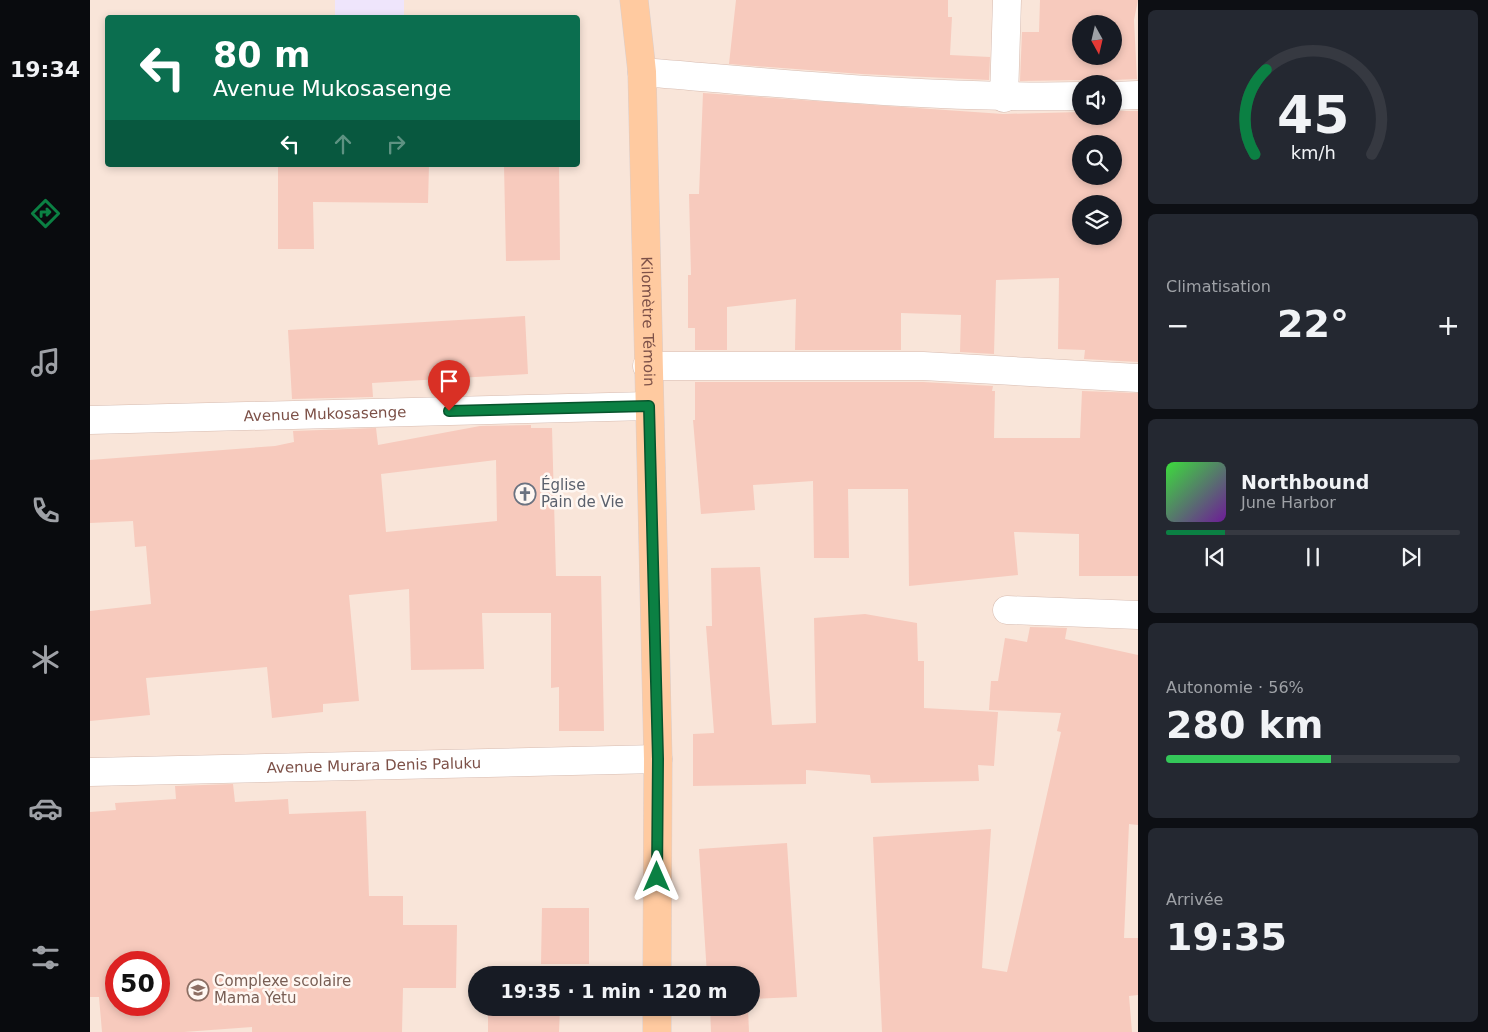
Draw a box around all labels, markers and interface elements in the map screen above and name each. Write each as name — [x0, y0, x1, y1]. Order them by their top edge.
north arrow — [1072, 15, 1122, 65]
map controls — [1072, 15, 1122, 245]
icon: left — [130, 35, 195, 100]
text: 80 m — [213, 35, 310, 75]
text: 19:34 — [10, 57, 80, 82]
button: sound — [1072, 75, 1122, 125]
text: Avenue Mukosasenge — [213, 76, 451, 101]
text: 45 — [1277, 85, 1349, 145]
icon: left — [276, 130, 304, 158]
icon: ahead — [329, 130, 357, 158]
icon: right — [382, 130, 410, 158]
button: search — [1072, 135, 1122, 185]
text: km/h — [1290, 142, 1336, 163]
button: layers — [1072, 195, 1122, 245]
icon: directions — [28, 196, 63, 231]
street label: Kilomètre Témoin — [637, 256, 658, 387]
text: Climatisation — [1166, 277, 1271, 296]
text: 22° — [1277, 302, 1349, 346]
text: − — [1166, 309, 1189, 342]
text: + — [1437, 309, 1460, 342]
icon: music — [28, 345, 63, 380]
pin — [428, 360, 470, 411]
icon: arrive — [435, 367, 463, 395]
street label: Avenue Mukosasenge — [243, 403, 407, 425]
text: Northbound — [1241, 471, 1369, 493]
place label: Église Pain de Vie — [541, 475, 624, 511]
church icon: Église Pain de Vie — [513, 482, 537, 506]
icon: phone — [28, 493, 63, 528]
text: June Harbor — [1241, 493, 1336, 512]
icon: previous — [1201, 543, 1229, 571]
icon: pause — [1299, 543, 1327, 571]
icon: next — [1397, 543, 1425, 571]
icon: climate — [28, 642, 63, 677]
text: Autonomie · 56% — [1166, 678, 1304, 697]
text: 280 km — [1166, 703, 1323, 747]
street label: Avenue Murara Denis Paluku — [266, 754, 481, 777]
icon: car — [28, 791, 63, 826]
position arrow — [630, 850, 682, 902]
text: Arrivée — [1166, 890, 1223, 909]
text: 19:35 — [1166, 915, 1287, 959]
icon: filters — [28, 940, 63, 975]
speed limit sign: 50 — [105, 951, 170, 1016]
place label: Complexe scolaire Mama Yetu — [214, 972, 351, 1007]
school or university icon: Complexe scolaire Mama Yetu — [186, 978, 210, 1002]
text: 19:35 · 1 min · 120 m — [500, 980, 728, 1002]

